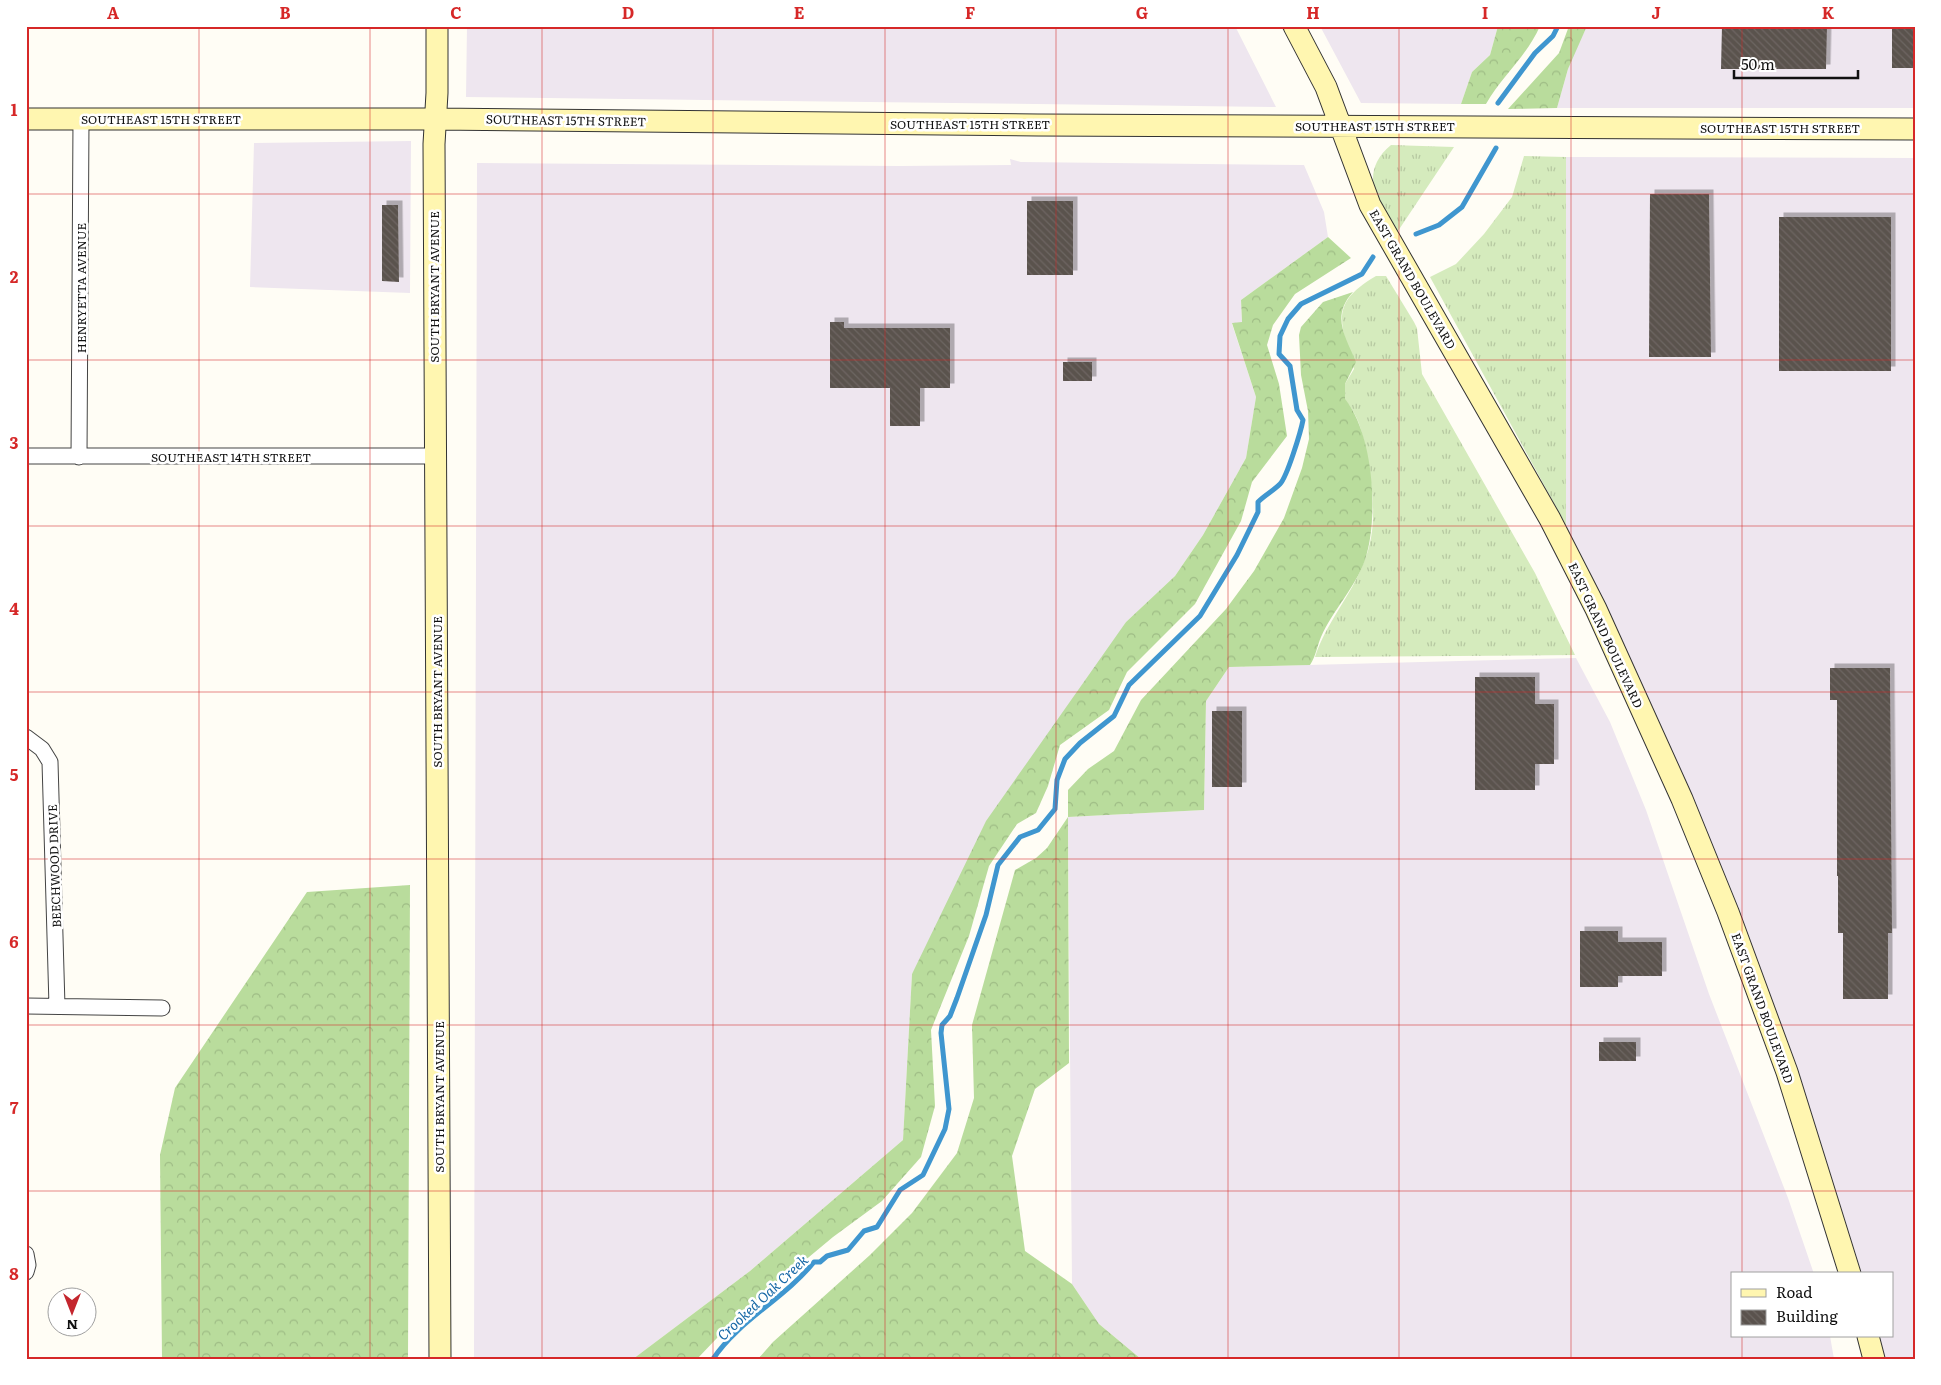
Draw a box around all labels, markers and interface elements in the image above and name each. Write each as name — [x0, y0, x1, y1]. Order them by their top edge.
text: A — [107, 0, 119, 24]
text: B — [279, 0, 291, 24]
text: C — [450, 0, 462, 24]
text: D — [622, 0, 634, 24]
text: E — [794, 0, 805, 24]
text: F — [965, 0, 975, 24]
text: G — [1136, 0, 1148, 24]
text: H — [1306, 0, 1320, 24]
text: I — [1482, 0, 1488, 24]
text: J — [1651, 0, 1661, 24]
text: K — [1822, 0, 1835, 24]
scale bar — [1734, 48, 1857, 80]
text: 50 m — [1741, 52, 1775, 75]
text: 1 — [11, 97, 18, 121]
street label: SOUTHEAST 15TH STREET — [81, 110, 241, 128]
street label: SOUTHEAST 15TH STREET — [486, 110, 646, 130]
street label: SOUTHEAST 15TH STREET — [890, 115, 1050, 133]
street label: SOUTHEAST 15TH STREET — [1295, 117, 1455, 135]
street label: SOUTHEAST 15TH STREET — [1700, 119, 1860, 137]
street label: EAST GRAND BOULEVARD — [1366, 206, 1460, 352]
street label: SOUTH BRYANT AVENUE — [425, 211, 443, 363]
street label: HENRYETTA AVENUE — [72, 223, 90, 353]
text: 2 — [10, 264, 19, 288]
text: 3 — [10, 430, 19, 454]
street label: SOUTHEAST 14TH STREET — [151, 448, 311, 466]
street label: EAST GRAND BOULEVARD — [1564, 559, 1648, 711]
text: 4 — [9, 596, 19, 620]
street label: SOUTH BRYANT AVENUE — [428, 616, 446, 768]
text: 5 — [10, 762, 19, 786]
street label: BEECHWOOD DRIVE — [43, 804, 65, 928]
text: 6 — [9, 929, 19, 953]
street label: EAST GRAND BOULEVARD — [1727, 930, 1799, 1086]
street label: SOUTH BRYANT AVENUE — [430, 1021, 448, 1173]
text: 7 — [10, 1095, 19, 1119]
water label: Crooked Oak Creek — [712, 1249, 812, 1344]
text: 8 — [9, 1261, 19, 1285]
legend — [1731, 1272, 1894, 1338]
text: Road — [1776, 1280, 1812, 1303]
north arrow — [48, 1288, 98, 1338]
text: Building — [1776, 1304, 1838, 1327]
text: N — [66, 1316, 78, 1336]

